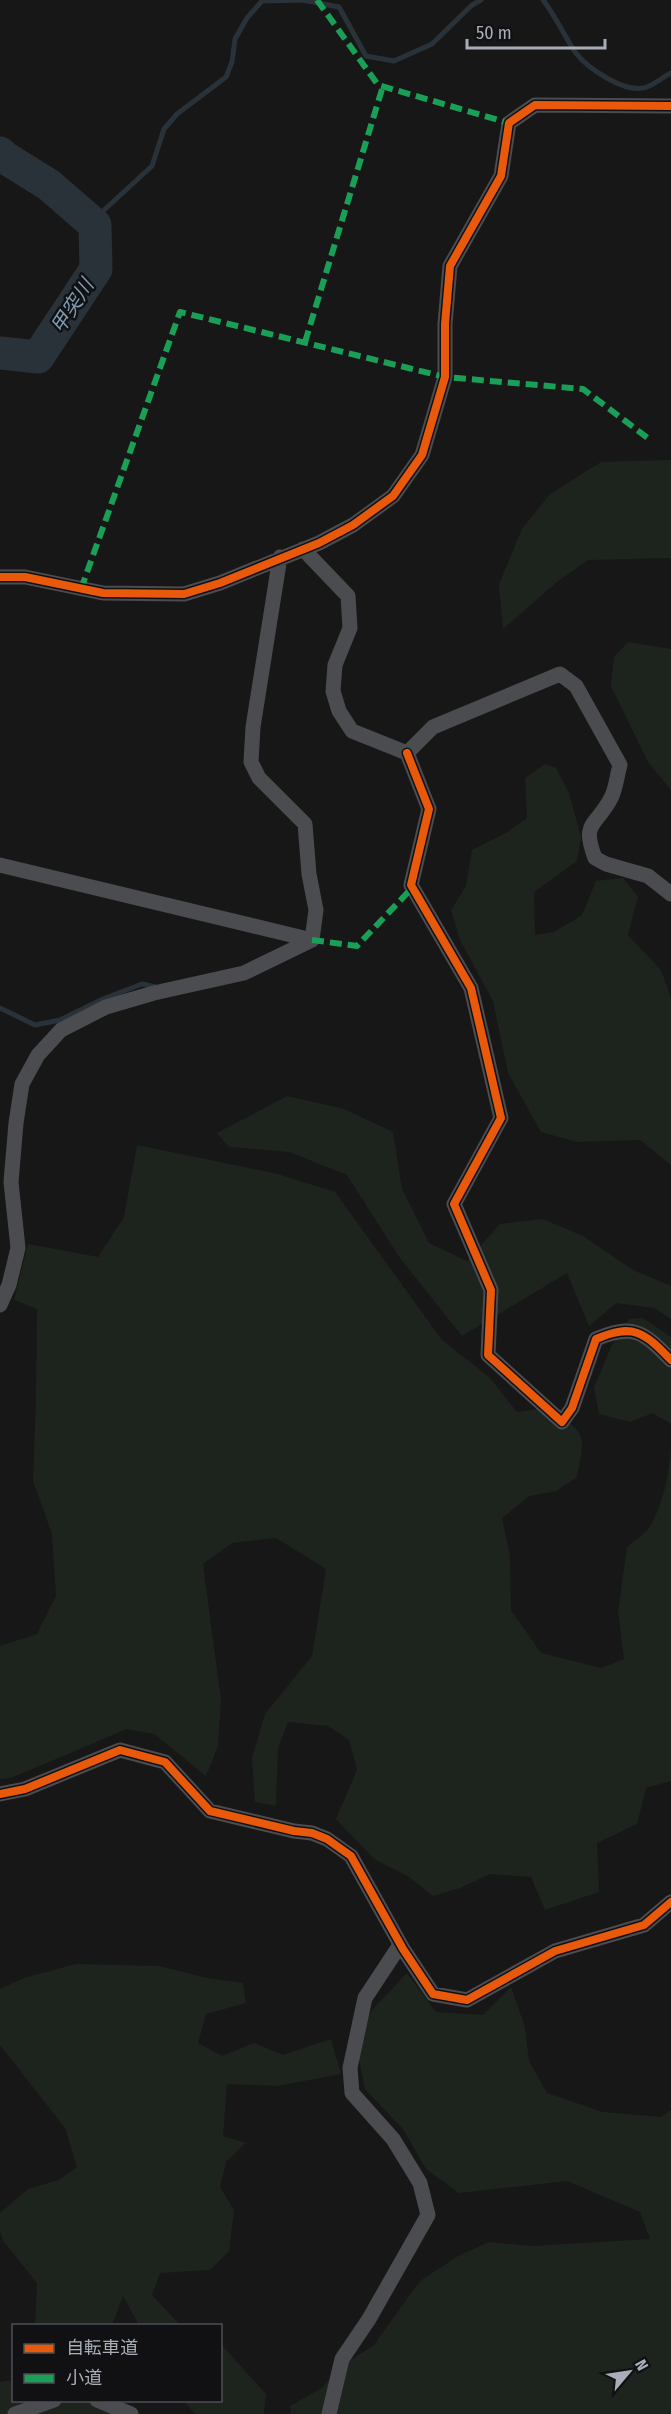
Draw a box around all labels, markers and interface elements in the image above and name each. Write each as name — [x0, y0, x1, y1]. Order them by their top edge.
scale bar — [467, 12, 605, 50]
text: 50 m — [476, 22, 512, 44]
water label: 甲突川 — [46, 273, 99, 338]
legend — [12, 2324, 222, 2402]
text: 自転車道 — [66, 2337, 138, 2359]
north arrow — [599, 2342, 659, 2402]
text: N — [631, 2356, 652, 2374]
text: 小道 — [66, 2367, 102, 2389]

